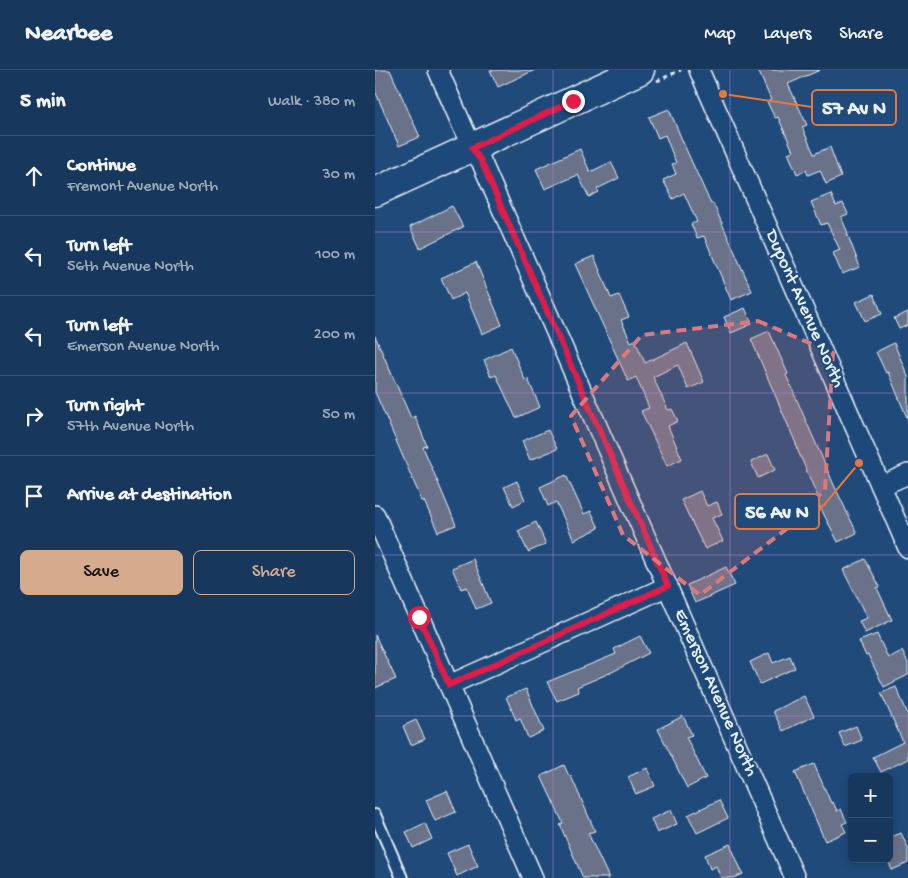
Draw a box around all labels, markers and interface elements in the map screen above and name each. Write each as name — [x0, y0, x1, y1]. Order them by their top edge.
text: Nearbee — [25, 20, 112, 49]
text: Map — [704, 24, 736, 45]
text: Layers — [764, 24, 811, 45]
text: Share — [839, 24, 883, 45]
text: 5 min — [20, 90, 65, 115]
route end — [562, 90, 585, 113]
callout: 57 Av N — [812, 90, 896, 125]
text: Walk · 380 m — [268, 93, 355, 112]
text: 57 Av N — [822, 99, 886, 122]
text: Continue — [67, 155, 136, 178]
icon: ahead — [20, 162, 48, 190]
text: 30 m — [322, 166, 355, 185]
text: Fremont Avenue North — [67, 178, 218, 197]
street label: Dupont Avenue North — [758, 225, 849, 392]
text: Turn left — [67, 235, 131, 258]
icon: left — [20, 242, 48, 270]
text: 100 m — [315, 246, 355, 265]
text: 56th Avenue North — [67, 258, 194, 277]
text: Turn left — [67, 315, 131, 338]
icon: left — [20, 322, 48, 350]
text: 200 m — [314, 326, 355, 345]
text: Emerson Avenue North — [67, 338, 219, 357]
text: Turn right — [67, 395, 143, 418]
icon: right — [20, 402, 48, 430]
text: 50 m — [322, 406, 355, 425]
text: 57th Avenue North — [67, 418, 194, 437]
icon: arrive — [20, 482, 48, 510]
text: Arrive at destination — [67, 484, 231, 507]
callout: 56 Av N — [735, 494, 819, 529]
text: 56 Av N — [745, 503, 809, 526]
button: Save — [20, 550, 183, 595]
button: Share — [193, 550, 355, 595]
route start — [408, 606, 431, 629]
street label: Emerson Avenue North — [668, 606, 762, 780]
map controls — [848, 773, 893, 863]
button: + — [848, 773, 893, 818]
button: − — [848, 818, 893, 863]

